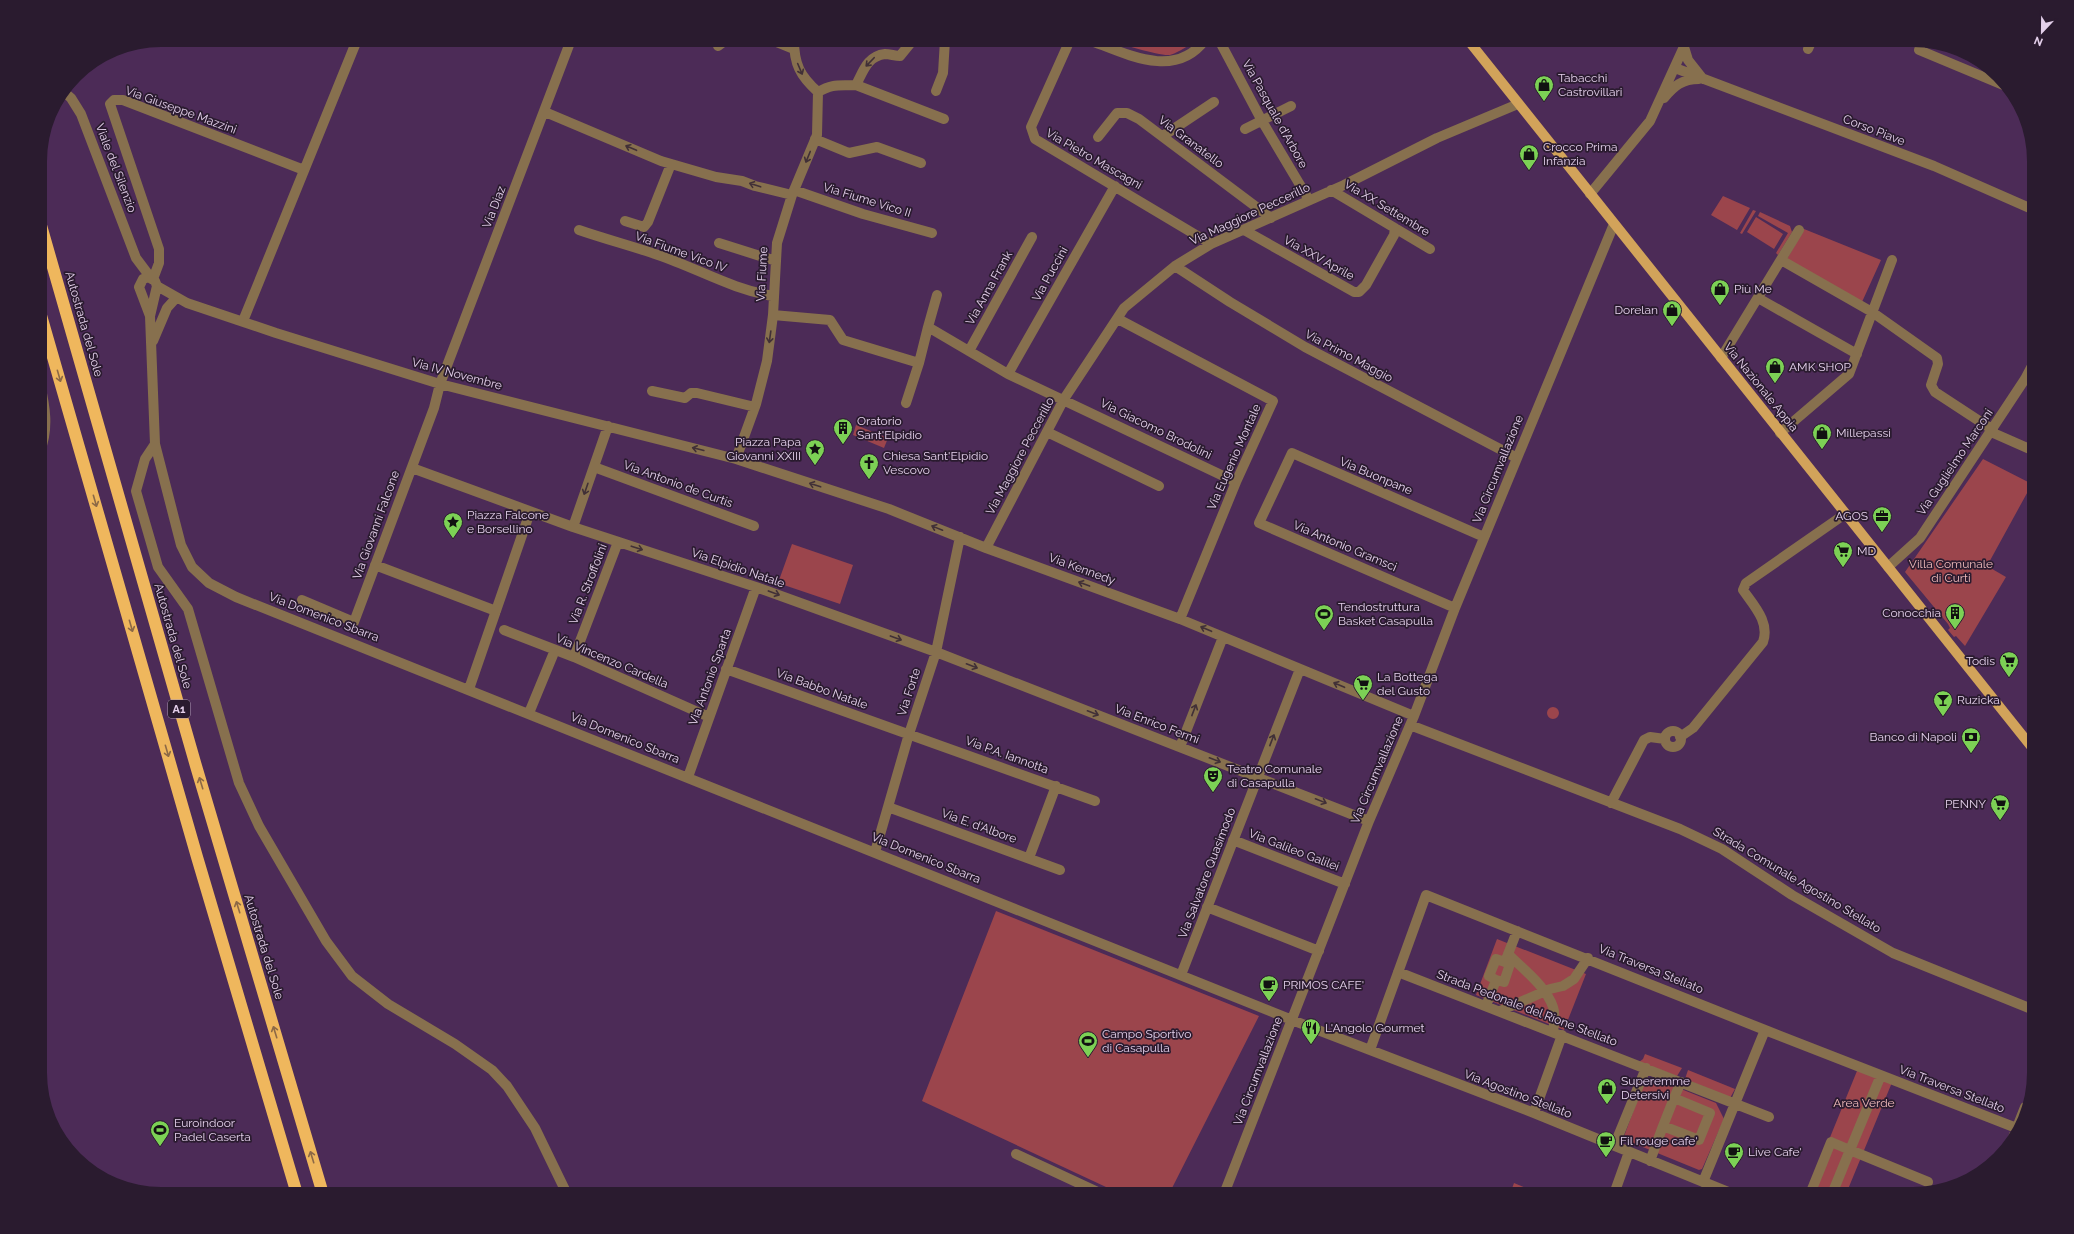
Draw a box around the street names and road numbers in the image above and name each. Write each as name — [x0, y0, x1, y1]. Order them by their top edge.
street label: Via Pasquale d'Arbore — [1239, 57, 1311, 171]
street label: Via Giuseppe Mazzini — [123, 83, 239, 137]
street label: Corso Piave — [1841, 112, 1907, 148]
street label: Via Granatello — [1156, 113, 1226, 171]
street label: Viale del Silenzio — [93, 122, 139, 214]
street label: Via Pietro Mascagni — [1043, 126, 1145, 192]
street label: Via XX Settembre — [1342, 177, 1432, 239]
street label: Via Fiume Vico II — [821, 180, 913, 220]
street label: Via Maggiore Peccerillo — [1188, 180, 1312, 248]
street label: Via Diaz — [480, 184, 508, 230]
street label: Via Fiume Vico IV — [633, 229, 729, 275]
street label: Via XXV Aprile — [1281, 233, 1357, 283]
street label: Via Puccini — [1029, 244, 1071, 304]
street label: Via Fiume — [754, 246, 770, 302]
street label: Via Anna Frank — [963, 248, 1015, 327]
street label: Autostrada del Sole — [62, 270, 106, 378]
street label: Via Primo Maggio — [1303, 327, 1395, 385]
street label: Via Nazionale Appia — [1721, 340, 1801, 434]
street label: Via IV Novembre — [410, 355, 504, 393]
street label: Via Maggiore Peccerillo — [983, 395, 1057, 517]
street label: Via Giacomo Brodolini — [1098, 396, 1214, 462]
street label: Via Eugenio Montale — [1204, 402, 1264, 512]
street label: Via Guglielmo Marconi — [1914, 406, 1996, 518]
street label: Via Circumvallazione — [1470, 413, 1526, 525]
street label: Via Buonpane — [1338, 454, 1414, 498]
street label: Via Antonio de Curtis — [621, 458, 735, 510]
street label: Via Giovanni Falcone — [350, 469, 402, 581]
street label: Via Antonio Gramsci — [1291, 518, 1399, 574]
street label: Via R. Stroffolini — [566, 542, 610, 626]
street label: Via Elpidio Natale — [689, 545, 787, 591]
street label: Via Kennedy — [1047, 550, 1118, 588]
street label: Autostrada del Sole — [151, 582, 195, 690]
street label: Via Domenico Sbarra — [267, 590, 381, 644]
street label: Via Antonio Sparta — [686, 627, 734, 727]
street label: Via Vincenzo Cardella — [554, 631, 670, 691]
street label: Via Babbo Natale — [774, 666, 870, 712]
street label: Via Forte — [895, 666, 923, 718]
road number: A1 — [168, 700, 190, 718]
street label: Via Enrico Fermi — [1113, 701, 1201, 747]
street label: Via Domenico Sbarra — [568, 710, 682, 766]
street label: Via Circumvallazione — [1348, 714, 1406, 826]
street label: Via P.A. Iannotta — [963, 733, 1051, 777]
street label: Via E. d'Albore — [939, 806, 1019, 846]
street label: Via Salvatore Quasimodo — [1176, 806, 1238, 940]
street label: Strada Comunale Agostino Stellato — [1711, 824, 1883, 936]
street label: Via Galileo Galilei — [1247, 826, 1341, 874]
street label: Via Domenico Sbarra — [869, 830, 983, 886]
street label: Autostrada del Sole — [241, 893, 287, 1001]
street label: Via Traversa Stellato — [1597, 942, 1705, 996]
street label: Strada Pedonale del Rione Stellato — [1435, 967, 1619, 1049]
street label: Via Circumvallazione — [1231, 1015, 1285, 1127]
street label: Via Traversa Stellato — [1897, 1062, 2007, 1116]
street label: Via Agostino Stellato — [1462, 1067, 1574, 1121]

